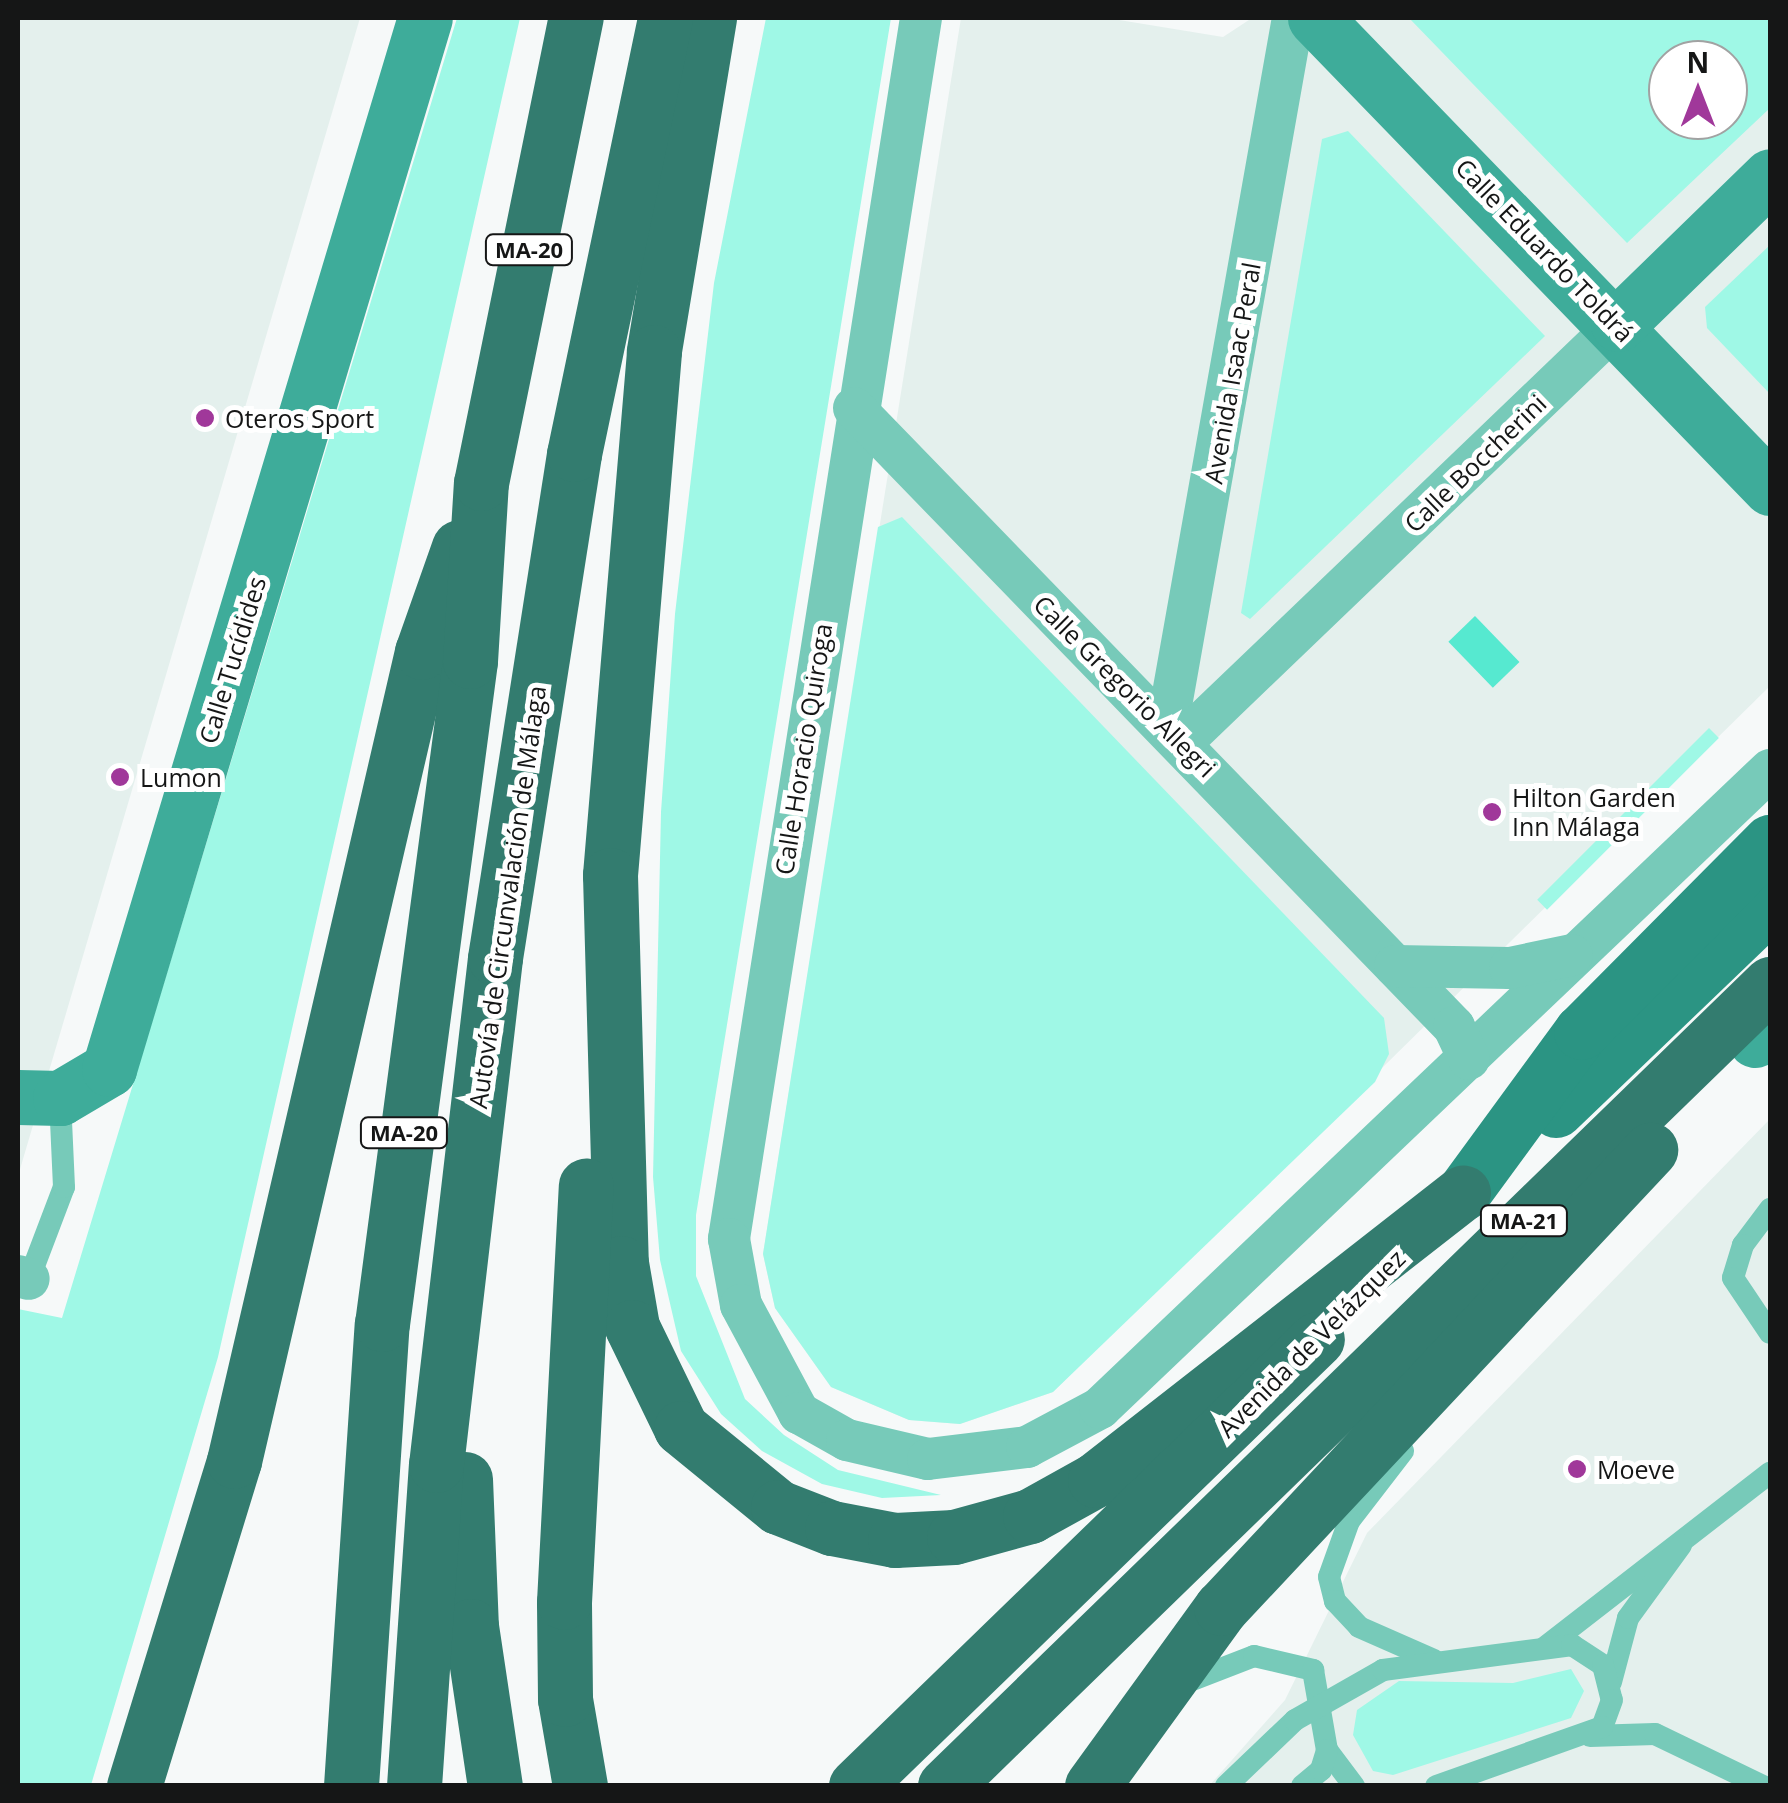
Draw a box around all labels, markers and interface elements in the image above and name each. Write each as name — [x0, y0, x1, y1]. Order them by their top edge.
north arrow — [1648, 40, 1748, 140]
text: N — [1687, 43, 1709, 81]
street label: Calle Eduardo Toldrá — [1450, 152, 1640, 348]
road number: MA-20 — [484, 233, 574, 267]
street label: Avenida Isaac Peral — [1198, 260, 1266, 486]
street label: Calle Boccherini — [1398, 388, 1552, 538]
place label: Oteros Sport — [225, 403, 374, 433]
marker: Oteros Sport — [194, 407, 216, 429]
street label: Calle Tucídides — [192, 573, 272, 747]
street label: Calle Gregorio Allegri — [1028, 589, 1222, 783]
street label: Calle Horacio Quiroga — [768, 621, 838, 877]
street label: Autovía de Circunvalación de Málaga — [462, 684, 552, 1110]
place label: Lumon — [140, 762, 222, 792]
marker: Lumon — [109, 766, 131, 788]
place label: Hilton Garden Inn Málaga — [1512, 783, 1676, 842]
marker: Hilton Garden Inn Málaga — [1481, 801, 1503, 823]
road number: MA-20 — [359, 1116, 449, 1150]
road number: MA-21 — [1479, 1204, 1569, 1238]
street label: Avenida de Velázquez — [1211, 1243, 1411, 1443]
place label: Moeve — [1597, 1454, 1675, 1484]
marker: Moeve — [1566, 1458, 1588, 1480]

